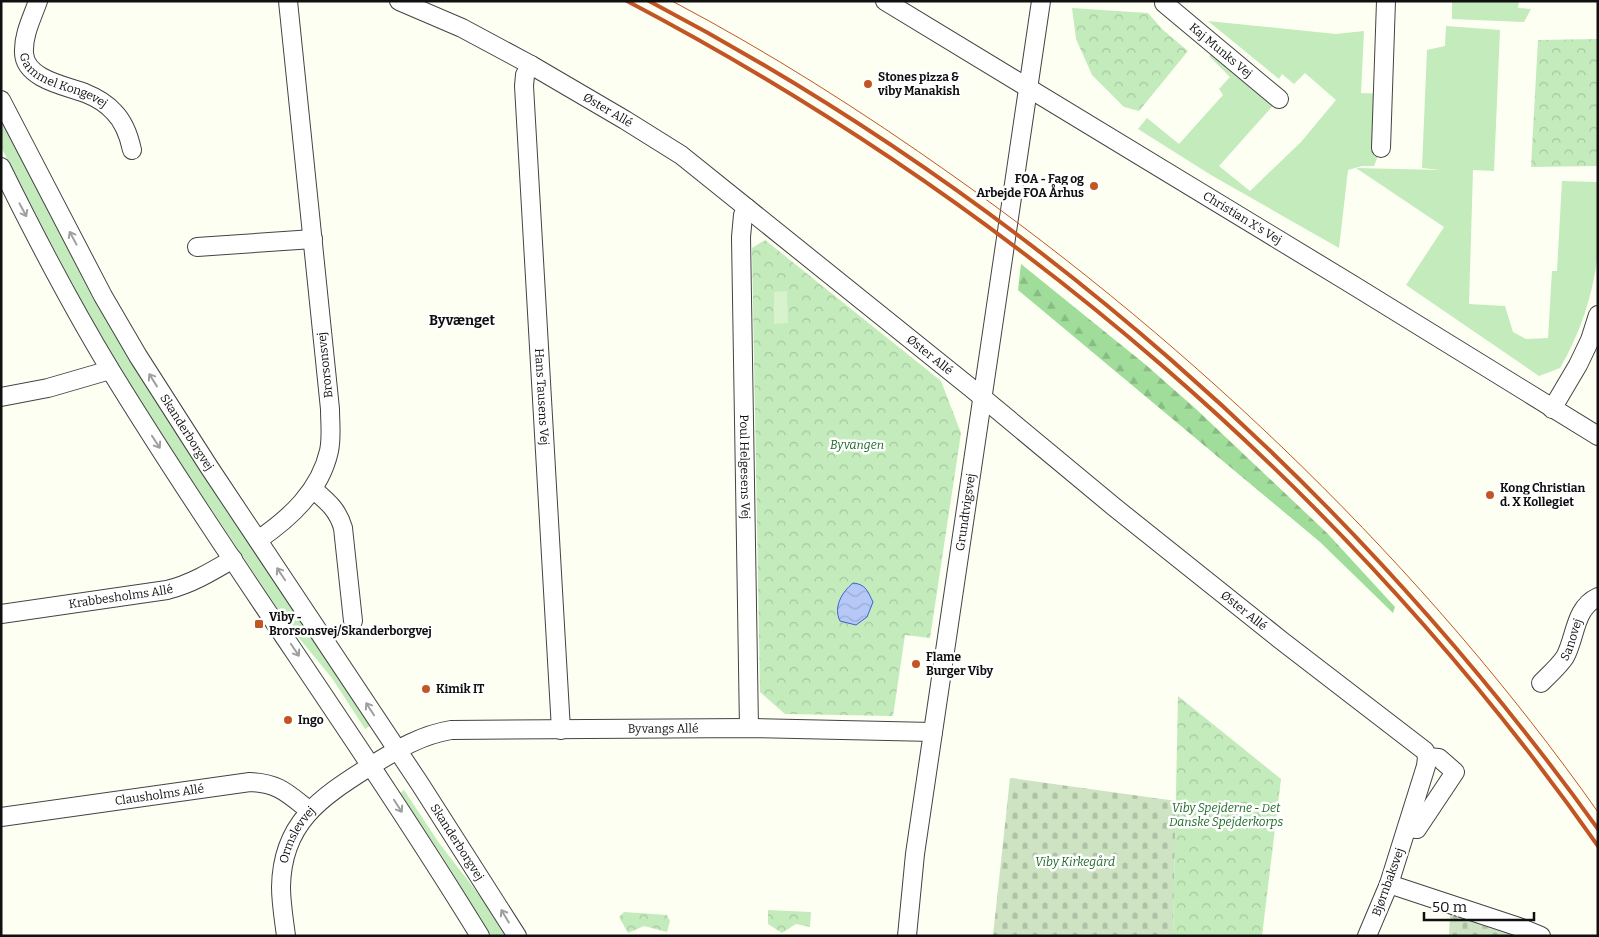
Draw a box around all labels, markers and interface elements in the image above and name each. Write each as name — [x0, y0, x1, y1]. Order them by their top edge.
street label: Kaj Munks Vej — [1186, 20, 1255, 81]
street label: Gammel Kongevej — [17, 51, 110, 110]
place label: Stones pizza & viby Manakish — [877, 70, 960, 98]
marker: Stones pizza & viby Manakish — [862, 78, 874, 90]
street label: Øster Allé — [581, 90, 635, 130]
place label: FOA - Fag og Arbejde FOA Århus — [976, 172, 1084, 201]
marker: FOA - Fag og Arbejde FOA Århus — [1088, 180, 1100, 192]
street label: Christian X's Vej — [1201, 189, 1284, 247]
one-way arrow — [19, 202, 28, 217]
one-way arrow — [67, 232, 77, 246]
district label: Byvænget — [429, 312, 496, 329]
street label: Brorsonsvej — [315, 331, 335, 399]
street label: Øster Allé — [904, 332, 956, 378]
street label: Hans Tausens Vej — [532, 348, 552, 446]
one-way arrow — [147, 373, 157, 387]
street label: Skanderborgvej — [157, 392, 216, 473]
street label: Poul Helgesens Vej — [737, 414, 753, 519]
one-way arrow — [151, 435, 162, 449]
park label: Byvangen — [830, 438, 884, 452]
street label: Grundtvigsvej — [953, 472, 978, 552]
place label: Kong Christian d. X Kollegiet — [1500, 481, 1585, 509]
marker: Kong Christian d. X Kollegiet — [1484, 489, 1496, 501]
one-way arrow — [275, 567, 286, 581]
street label: Krabbesholms Allé — [68, 582, 175, 611]
street label: Øster Allé — [1218, 588, 1270, 633]
place label: Viby - Brorsonsvej/Skanderborgvej — [269, 610, 432, 639]
street label: Sanovej — [1557, 616, 1585, 663]
marker: Viby - Brorsonsvej/Skanderborgvej — [253, 618, 265, 630]
one-way arrow — [290, 643, 300, 657]
place label: Flame Burger Viby — [926, 650, 994, 678]
marker: Flame Burger Viby — [910, 658, 922, 670]
place label: Kimik IT — [436, 682, 485, 696]
marker: Kimik IT — [420, 683, 432, 695]
one-way arrow — [365, 703, 375, 717]
place label: Ingo — [298, 713, 324, 727]
marker: Ingo — [282, 714, 294, 726]
street label: Byvangs Allé — [628, 721, 699, 736]
street label: Clausholms Allé — [114, 782, 205, 808]
one-way arrow — [393, 799, 403, 813]
street label: Skanderborgvej — [428, 801, 487, 883]
park label: Viby Spejderne - Det Danske Spejderkorps — [1169, 801, 1283, 829]
street label: Ormslevvej — [276, 803, 318, 865]
street label: Bjørnbaksvej — [1369, 846, 1407, 918]
park label: Viby Kirkegård — [1035, 855, 1115, 869]
scale bar — [1424, 890, 1534, 922]
text: 50 m — [1432, 898, 1468, 916]
one-way arrow — [500, 910, 510, 924]

